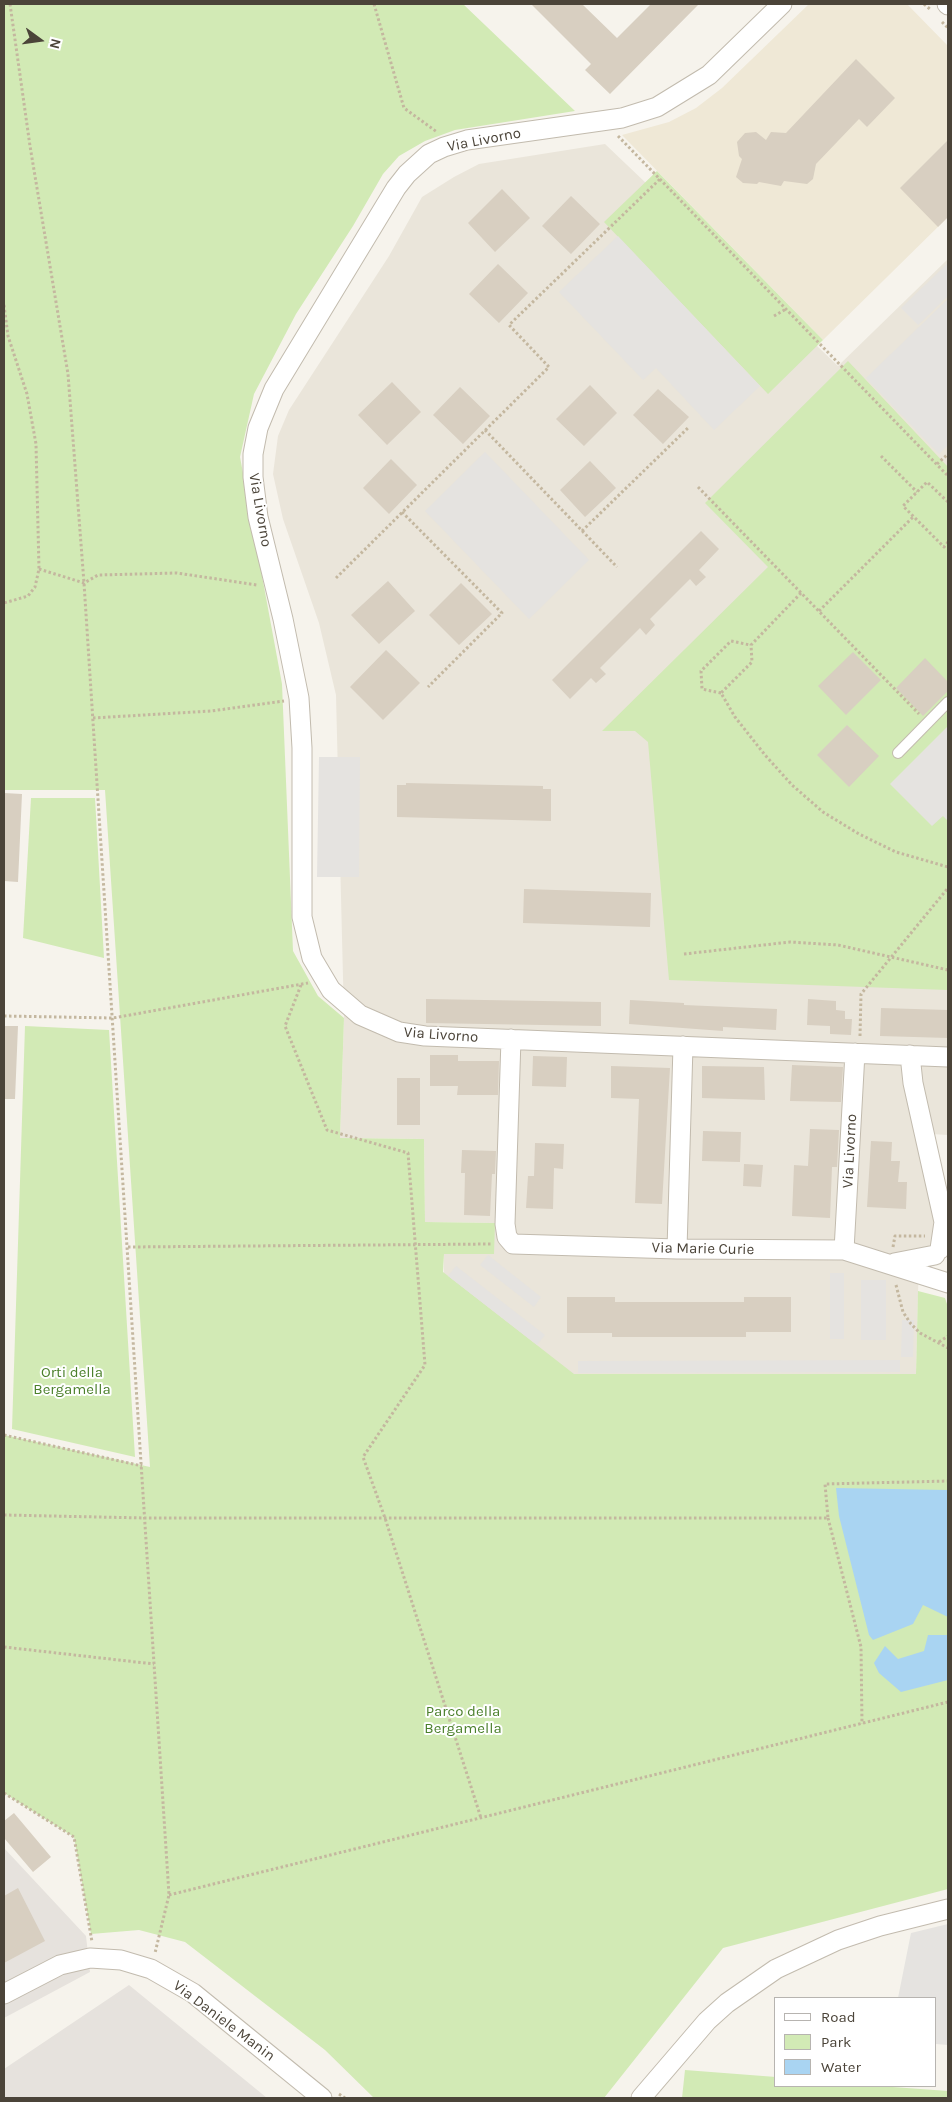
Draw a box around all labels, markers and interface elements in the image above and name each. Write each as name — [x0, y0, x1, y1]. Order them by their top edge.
north arrow — [15, 15, 65, 65]
text: N — [46, 37, 65, 51]
street label: Via Livorno — [446, 124, 522, 156]
street label: Via Livorno — [245, 472, 275, 548]
street label: Via Livorno — [403, 1023, 479, 1047]
street label: Via Livorno — [839, 1113, 861, 1189]
street label: Via Marie Curie — [651, 1239, 755, 1259]
park label: Orti della Bergamella — [33, 1364, 111, 1399]
park label: Parco della Bergamella — [424, 1703, 502, 1738]
street label: Via Daniele Manin — [169, 1977, 279, 2065]
legend — [774, 1997, 937, 2087]
text: Road — [821, 2008, 856, 2026]
text: Park — [821, 2033, 851, 2051]
text: Water — [821, 2058, 861, 2076]

